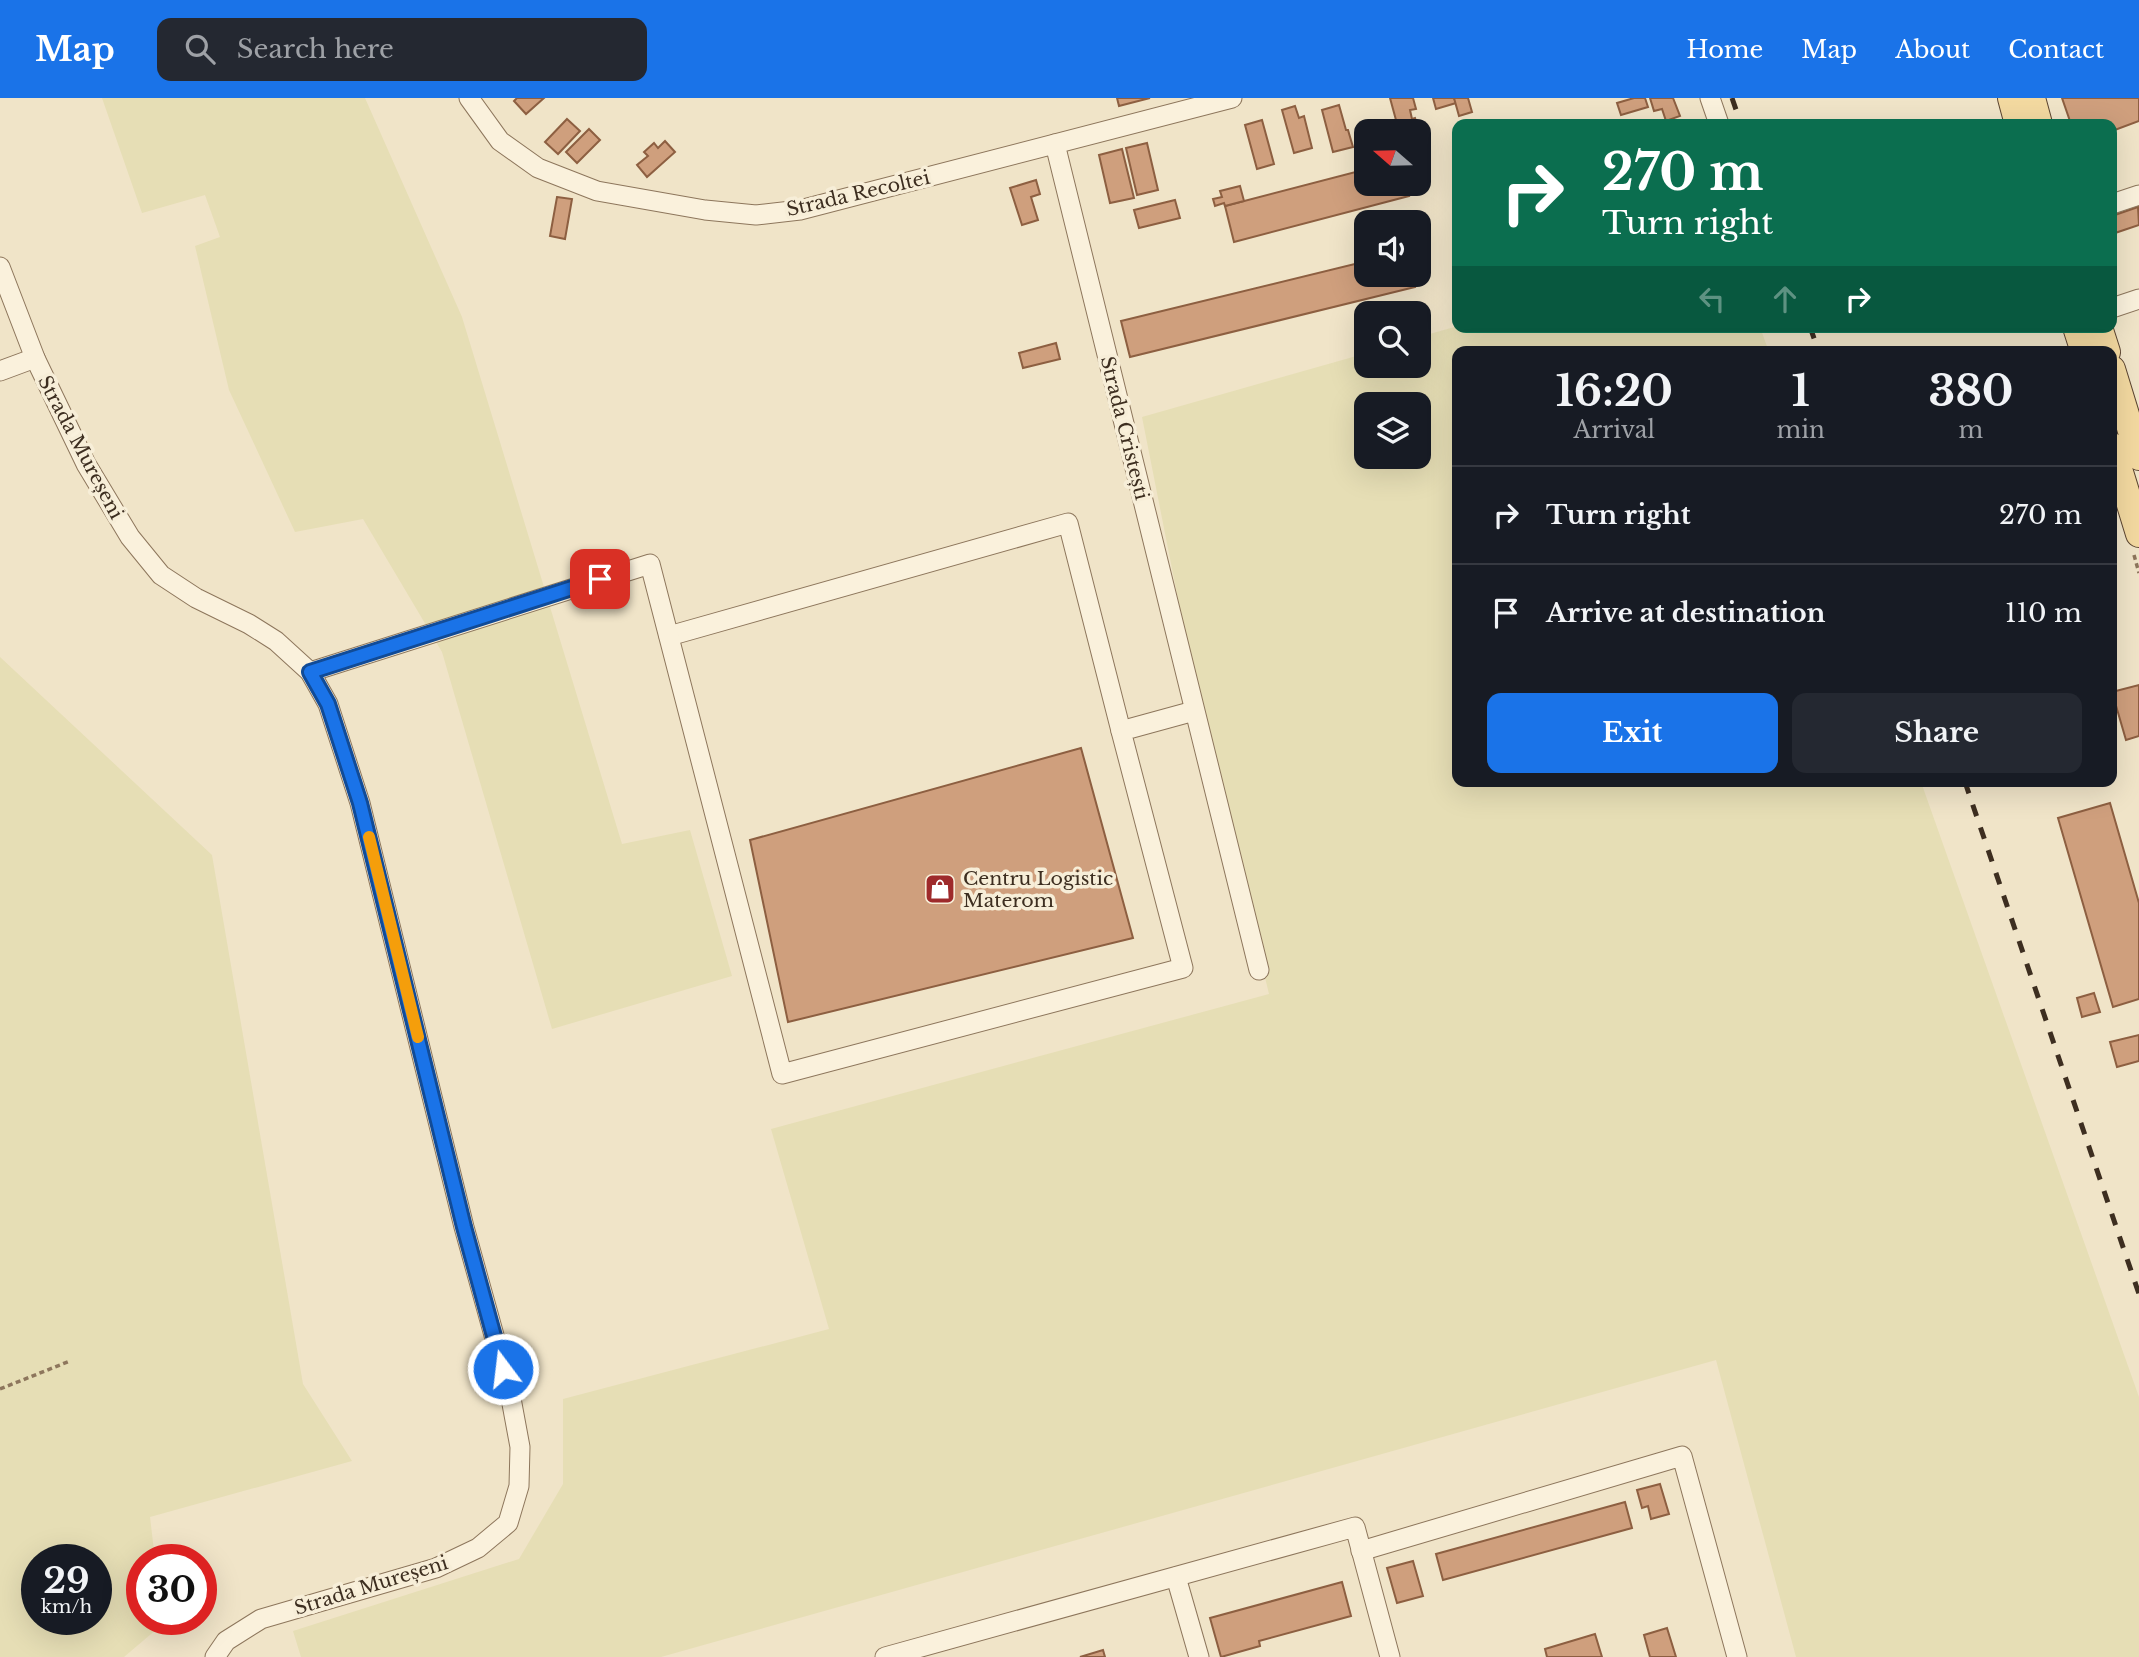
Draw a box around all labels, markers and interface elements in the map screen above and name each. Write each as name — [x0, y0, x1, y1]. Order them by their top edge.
search box — [157, 18, 647, 81]
text: Map — [35, 29, 115, 70]
icon: search — [181, 30, 219, 68]
text: Search here — [237, 33, 394, 65]
text: Home — [1687, 35, 1763, 64]
text: Map — [1801, 35, 1857, 64]
text: About — [1895, 35, 1970, 64]
text: Contact — [2008, 35, 2104, 64]
north arrow — [1354, 119, 1432, 196]
map controls — [1354, 119, 1431, 469]
text: 270 m — [1602, 142, 1763, 203]
icon: right — [1487, 147, 1578, 238]
street label: Strada Recoltei — [784, 166, 933, 221]
text: Turn right — [1602, 203, 1773, 243]
button: sound — [1354, 210, 1431, 287]
icon: left — [1693, 280, 1731, 318]
icon: ahead — [1766, 280, 1804, 318]
icon: right — [1839, 280, 1877, 318]
button: search — [1354, 301, 1431, 378]
street label: Strada Cristești — [1096, 354, 1154, 503]
text: 16:20 — [1555, 365, 1673, 417]
text: 1 — [1792, 365, 1810, 417]
text: 380 — [1928, 365, 2014, 417]
street label: Strada Mureșeni — [33, 371, 128, 523]
button: layers — [1354, 392, 1431, 469]
text: Arrival — [1574, 416, 1655, 444]
text: min — [1777, 416, 1825, 444]
text: m — [1959, 416, 1983, 444]
icon: right — [1487, 496, 1525, 534]
text: Turn right — [1546, 499, 1691, 531]
text: 270 m — [1999, 499, 2082, 531]
pin — [570, 549, 630, 609]
icon: arrive — [581, 560, 619, 598]
icon: arrive — [1487, 594, 1525, 632]
text: Arrive at destination — [1546, 597, 1826, 629]
text: 110 m — [2005, 597, 2082, 629]
button: Exit — [1487, 693, 1778, 773]
button: Share — [1792, 693, 2082, 773]
place label: Centru Logistic Materom — [963, 867, 1113, 912]
shop icon: Centru Logistic Materom — [923, 872, 957, 906]
position arrow — [466, 1332, 540, 1406]
speed limit sign: 30 — [126, 1544, 217, 1635]
street label: Strada Mureșeni — [292, 1551, 451, 1620]
text: 29 — [43, 1559, 90, 1602]
text: km/h — [41, 1596, 92, 1618]

